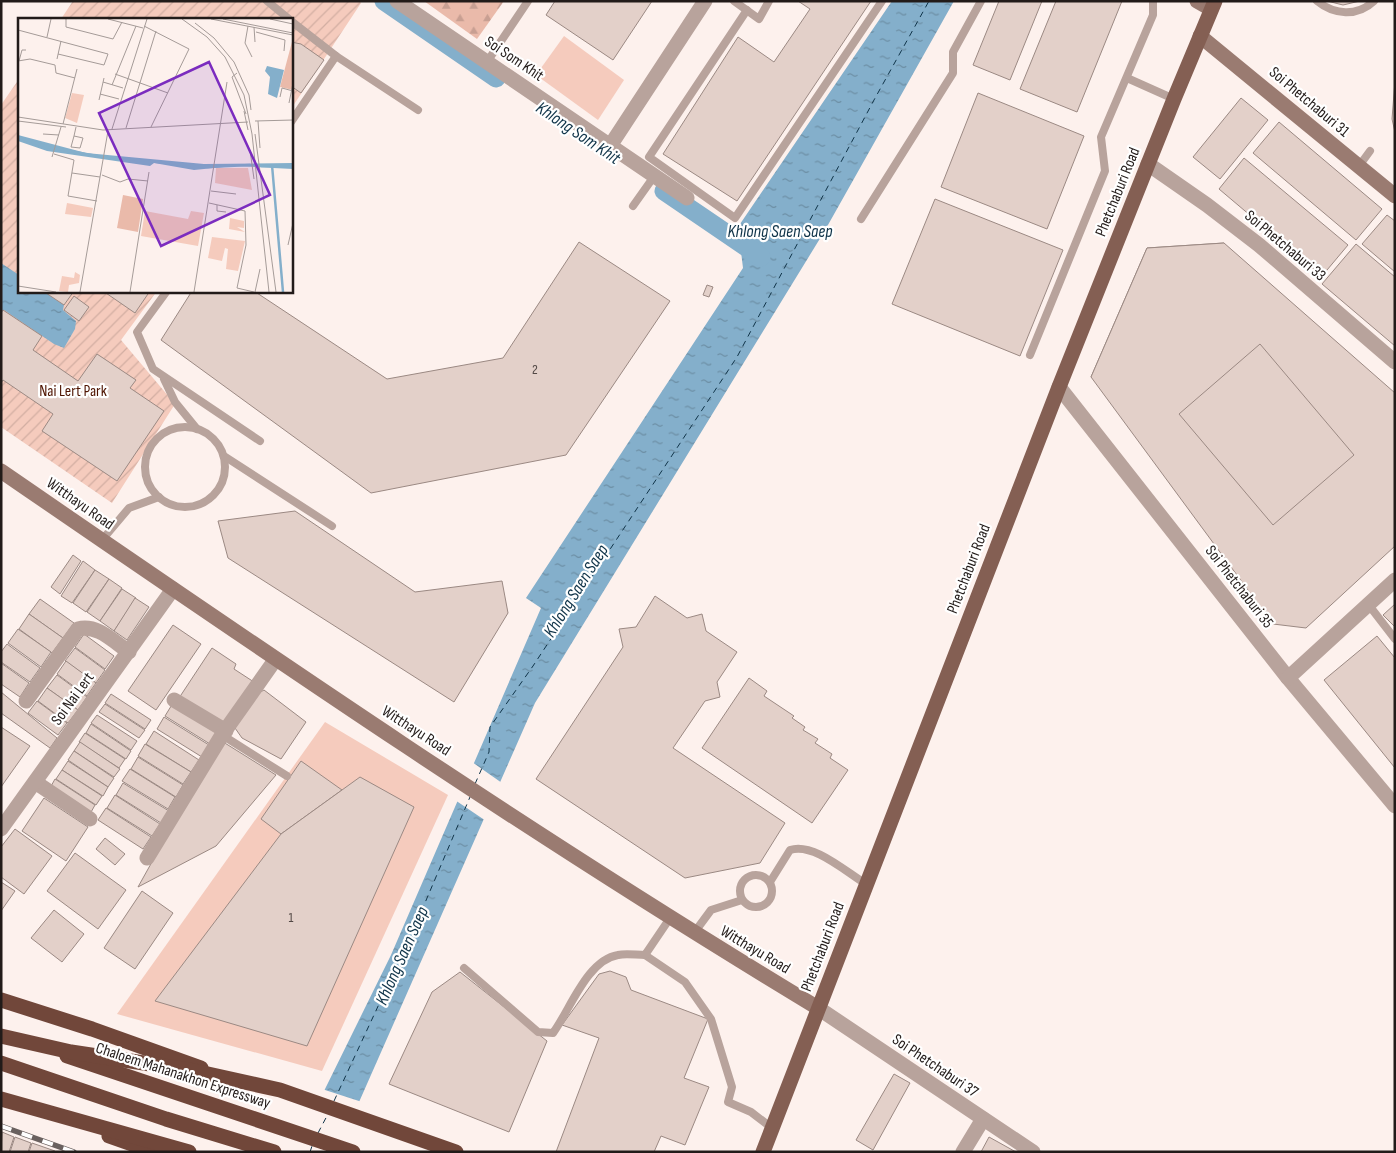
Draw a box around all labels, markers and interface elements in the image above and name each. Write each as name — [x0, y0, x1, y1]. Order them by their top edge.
inset map — [18, 18, 292, 292]
street label: Soi Som Khit — [481, 32, 547, 86]
street label: Soi Phetchaburi 31 — [1265, 63, 1353, 141]
water label: Khlong Som Khit — [532, 97, 625, 169]
street label: Phetchaburi Road — [1092, 145, 1144, 239]
street label: Soi Phetchaburi 33 — [1241, 207, 1329, 285]
water label: Khlong Saen Saep — [727, 221, 833, 242]
house number: 2 — [532, 361, 538, 378]
park label: Nai Lert Park — [39, 382, 107, 401]
street label: Witthayu Road — [43, 474, 117, 534]
street label: Phetchaburi Road — [943, 522, 995, 616]
water label: Khlong Saen Saep — [539, 540, 613, 641]
street label: Soi Phetchaburi 35 — [1201, 542, 1277, 632]
street label: Soi Nai Lert — [47, 669, 99, 729]
street label: Witthayu Road — [378, 702, 454, 760]
street label: Phetchaburi Road — [797, 900, 849, 994]
water label: Khlong Saen Saep — [371, 903, 433, 1008]
house number: 1 — [289, 909, 294, 926]
street label: Witthayu Road — [717, 922, 793, 978]
street label: Soi Phetchaburi 37 — [888, 1030, 982, 1102]
street label: Chaloem Mahanakhon Expressway — [93, 1039, 273, 1113]

